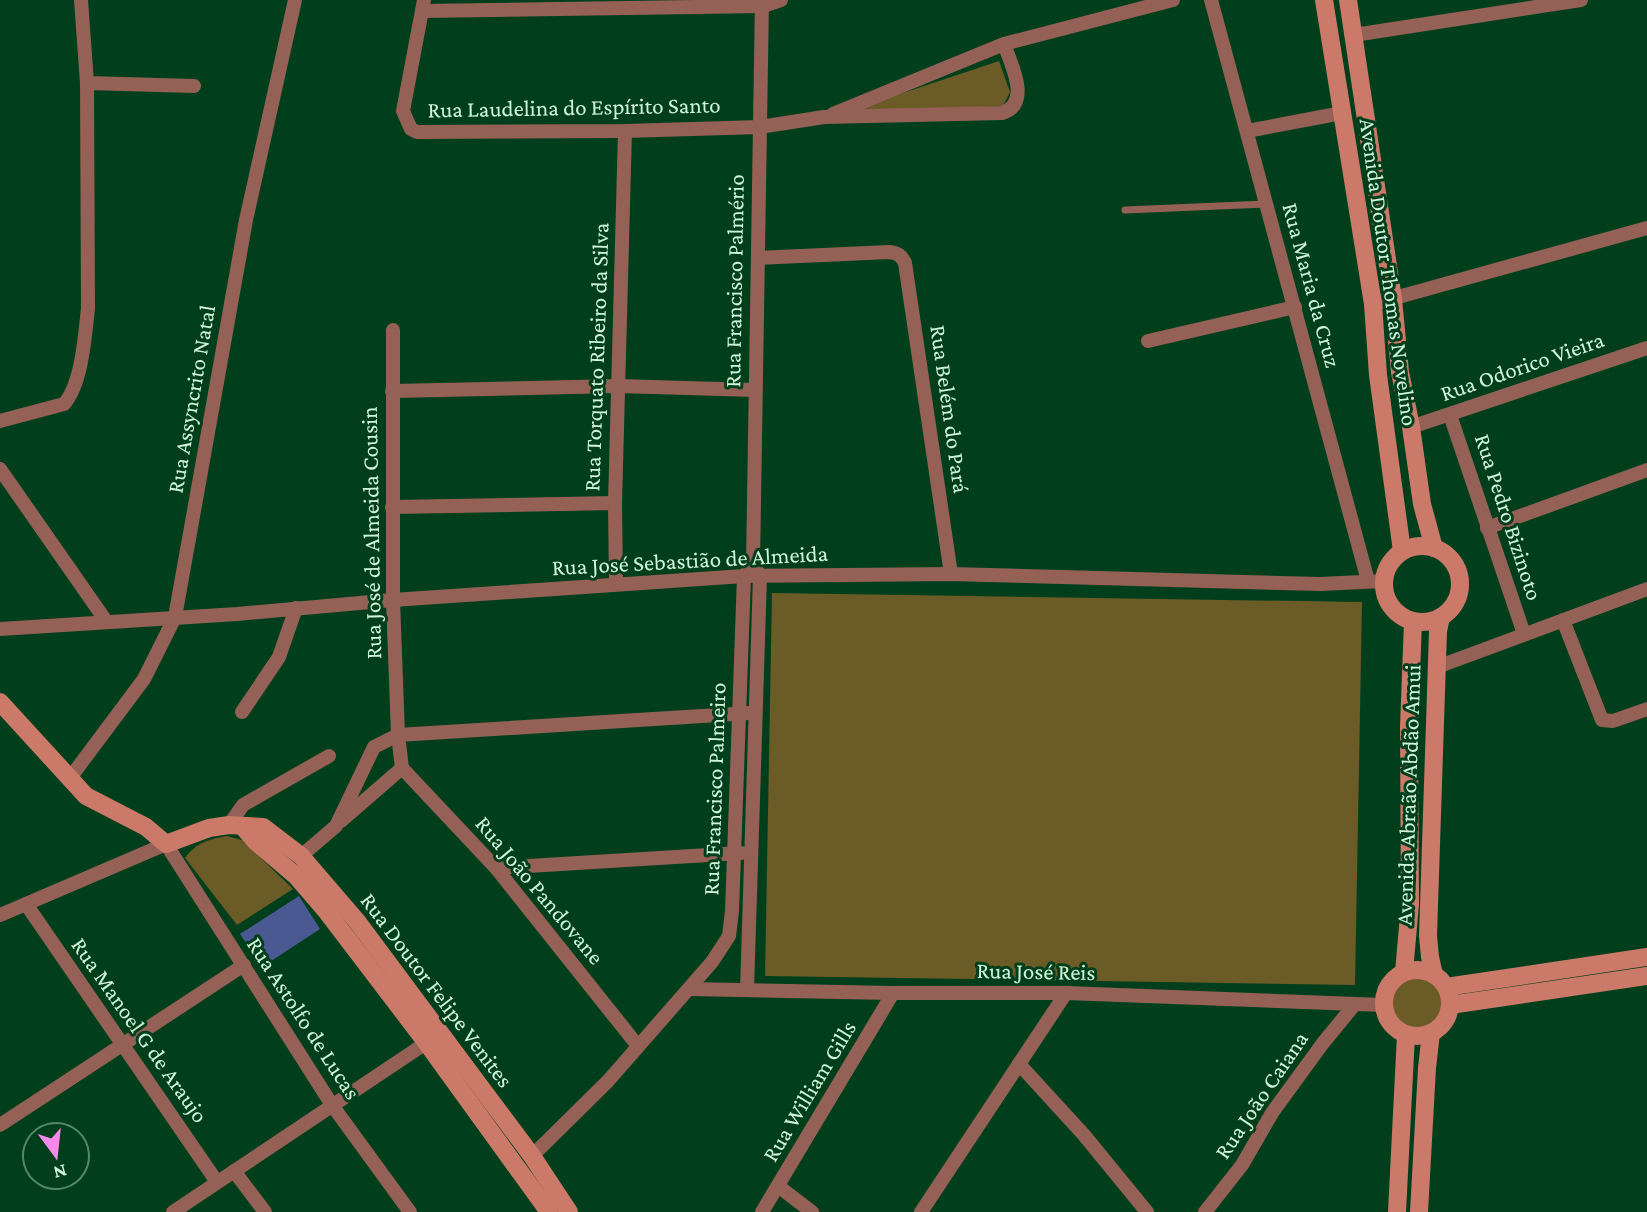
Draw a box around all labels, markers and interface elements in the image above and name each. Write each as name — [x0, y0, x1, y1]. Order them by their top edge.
street label: Rua Laudelina do Espírito Santo — [427, 91, 721, 123]
street label: Avenida Doutor Thomas Novelino — [1355, 117, 1423, 427]
street label: Rua Francisco Palmério — [719, 174, 749, 388]
street label: Rua Maria da Cruz — [1278, 200, 1347, 370]
street label: Rua Torquato Ribeiro da Silva — [578, 222, 614, 492]
street label: Rua Assyncrito Natal — [162, 303, 220, 495]
street label: Rua Belém do Pará — [925, 323, 975, 495]
street label: Rua Odorico Vieira — [1437, 326, 1607, 406]
street label: Rua José de Almeida Cousin — [356, 406, 386, 660]
street label: Rua Pedro Bizinoto — [1470, 431, 1548, 603]
street label: Rua José Sebastião de Almeida — [551, 540, 829, 580]
street label: Avenida Abraão Abdão Amui — [1390, 664, 1426, 926]
street label: Rua Francisco Palmeiro — [697, 682, 731, 896]
street label: Rua João Pandovane — [470, 811, 610, 969]
street label: Rua Doutor Felipe Venites — [355, 888, 519, 1092]
street label: Rua Astolfo de Lucas — [242, 932, 366, 1104]
street label: Rua Manoel G de Araujo — [66, 933, 214, 1127]
street label: Rua José Reis — [976, 957, 1096, 985]
street label: Rua William Gills — [757, 1016, 861, 1166]
street label: Rua João Caiana — [1209, 1026, 1313, 1164]
north arrow — [21, 1121, 91, 1191]
text: N — [51, 1160, 69, 1184]

